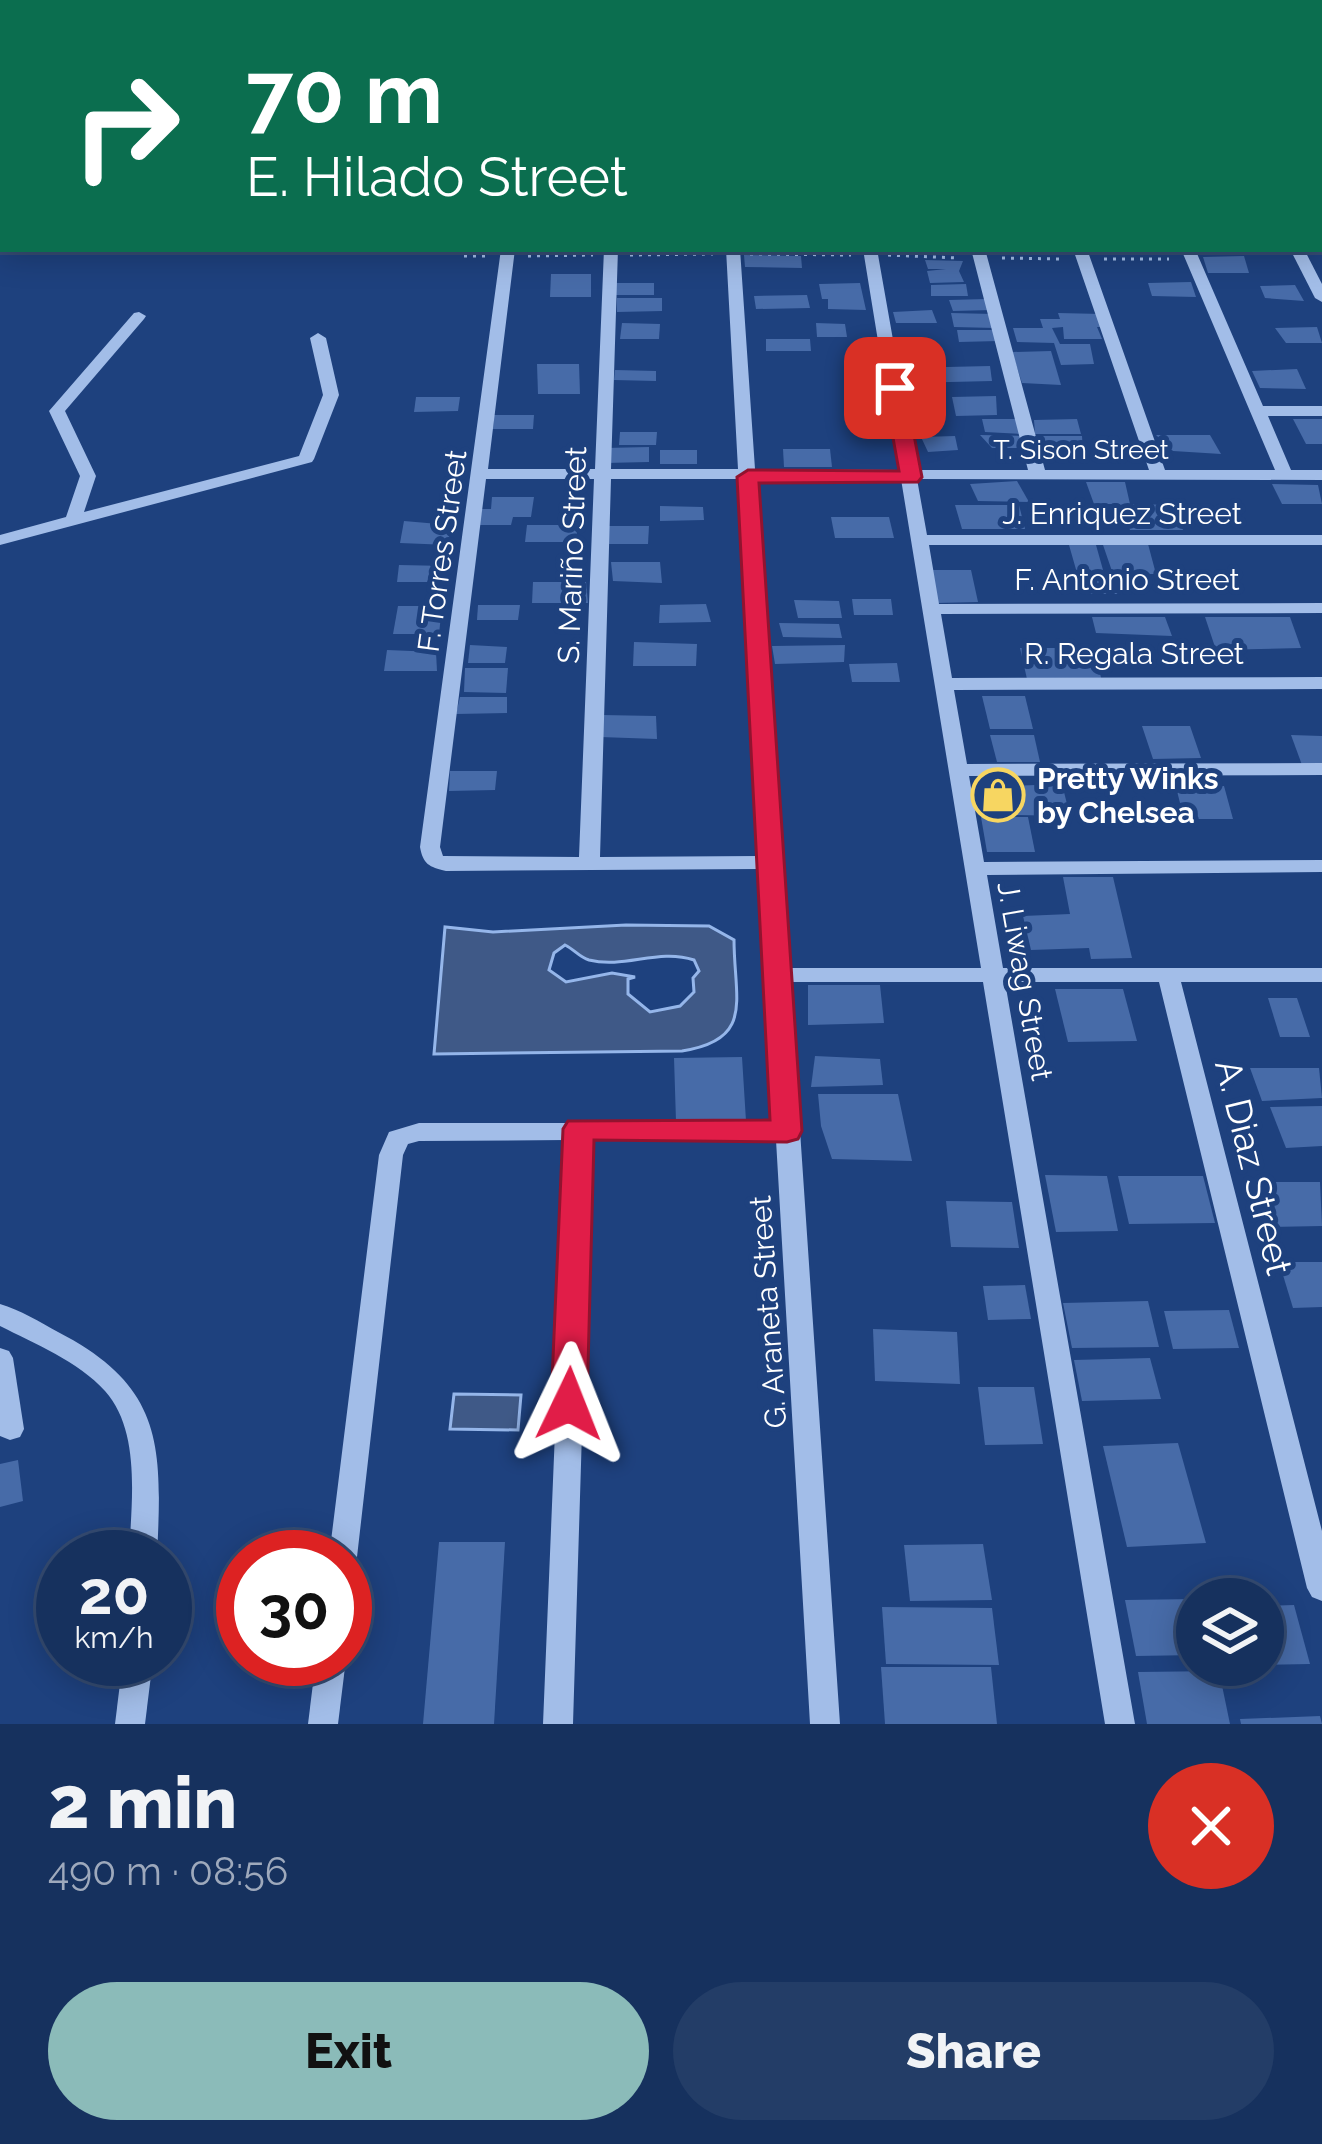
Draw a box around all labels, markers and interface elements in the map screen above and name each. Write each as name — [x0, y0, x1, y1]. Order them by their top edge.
text: 70 m — [246, 44, 443, 143]
icon: right — [48, 48, 204, 204]
text: E. Hilado Street — [246, 145, 628, 209]
pin — [844, 337, 946, 439]
icon: arrive — [862, 355, 928, 421]
street label: T. Sison Street — [993, 434, 1169, 465]
street label: S. Mariño Street — [551, 446, 593, 664]
street label: F. Torres Street — [410, 448, 474, 654]
street label: J. Enriquez Street — [1002, 496, 1242, 531]
street label: F. Antonio Street — [1014, 562, 1240, 597]
street label: R. Regala Street — [1024, 636, 1244, 671]
place label: Pretty Winks by Chelsea — [1037, 761, 1219, 830]
shop icon: Pretty Winks by Chelsea — [970, 767, 1026, 823]
street label: J. Liwag Street — [990, 879, 1060, 1083]
street label: A. Diaz Street — [1207, 1055, 1301, 1279]
street label: G. Araneta Street — [742, 1194, 794, 1430]
position arrow — [506, 1341, 632, 1467]
speed limit sign: 30 — [216, 1530, 372, 1686]
text: 20 — [79, 1558, 149, 1628]
map controls — [1176, 1578, 1284, 1686]
button: layers — [1176, 1578, 1284, 1686]
text: km/h — [74, 1620, 154, 1655]
text: 2 min — [48, 1760, 237, 1845]
button: close — [1148, 1763, 1274, 1889]
text: 490 m · 08:56 — [48, 1848, 288, 1894]
button: Exit — [48, 1982, 649, 2120]
button: Share — [673, 1982, 1274, 2120]

